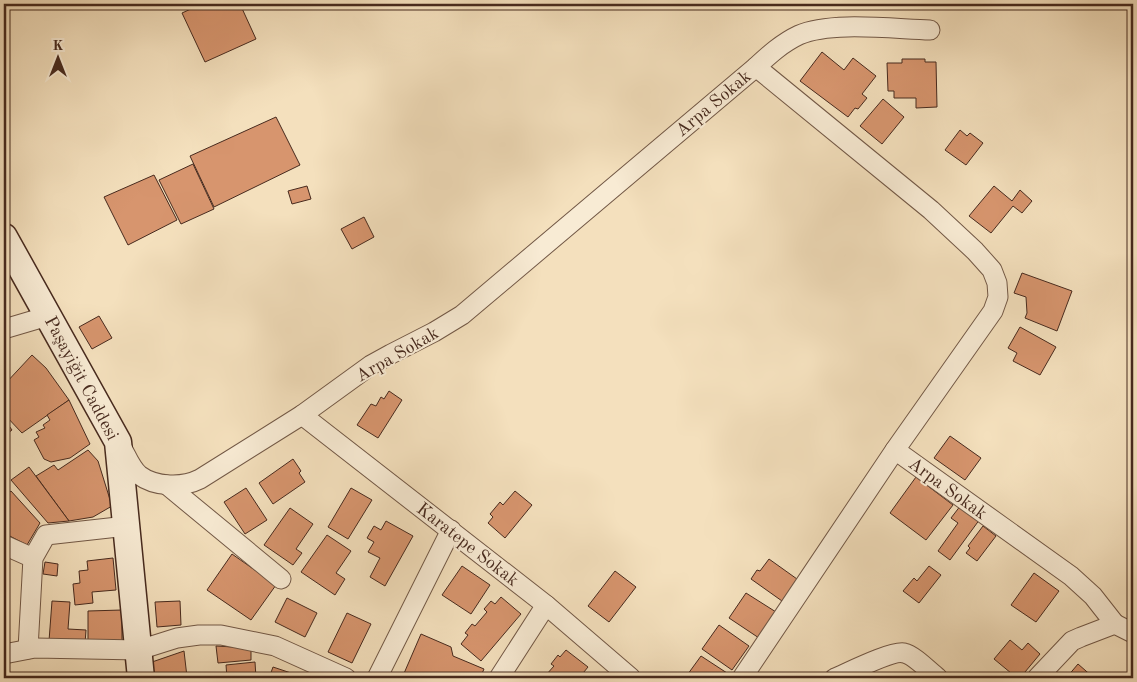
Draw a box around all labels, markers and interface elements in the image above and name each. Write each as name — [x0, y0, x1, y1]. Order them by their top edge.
north arrow — [32, 32, 82, 82]
text: K — [53, 39, 64, 53]
street label: Arpa Sokak — [673, 67, 755, 140]
street label: Paşayiğit Caddesi — [41, 313, 121, 444]
street label: Arpa Sokak — [353, 324, 442, 386]
street label: Arpa Sokak — [905, 454, 990, 523]
street label: Karatepe Sokak — [413, 500, 522, 590]

